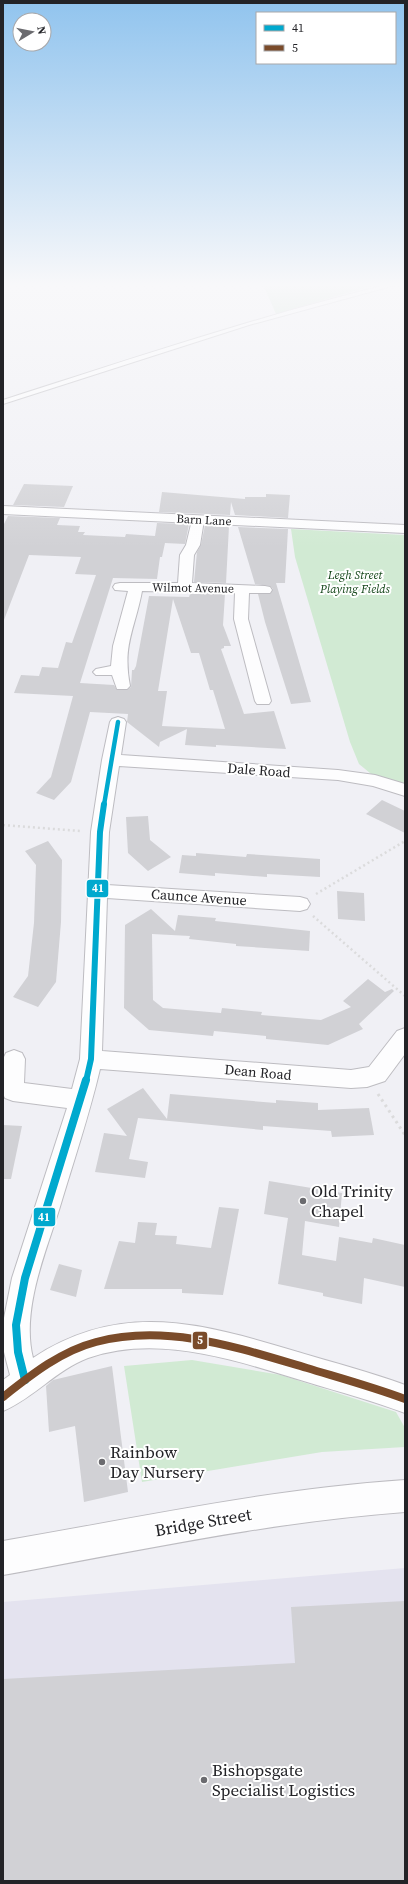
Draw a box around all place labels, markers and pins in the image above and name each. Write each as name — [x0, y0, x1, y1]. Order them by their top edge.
place label: Old Trinity Chapel — [311, 1179, 393, 1223]
marker: Old Trinity Chapel — [298, 1196, 308, 1206]
place label: Rainbow Day Nursery — [110, 1440, 205, 1484]
marker: Rainbow Day Nursery — [97, 1457, 107, 1467]
place label: Bishopsgate Specialist Logistics — [212, 1758, 355, 1802]
marker: Bishopsgate Specialist Logistics — [199, 1775, 209, 1785]

